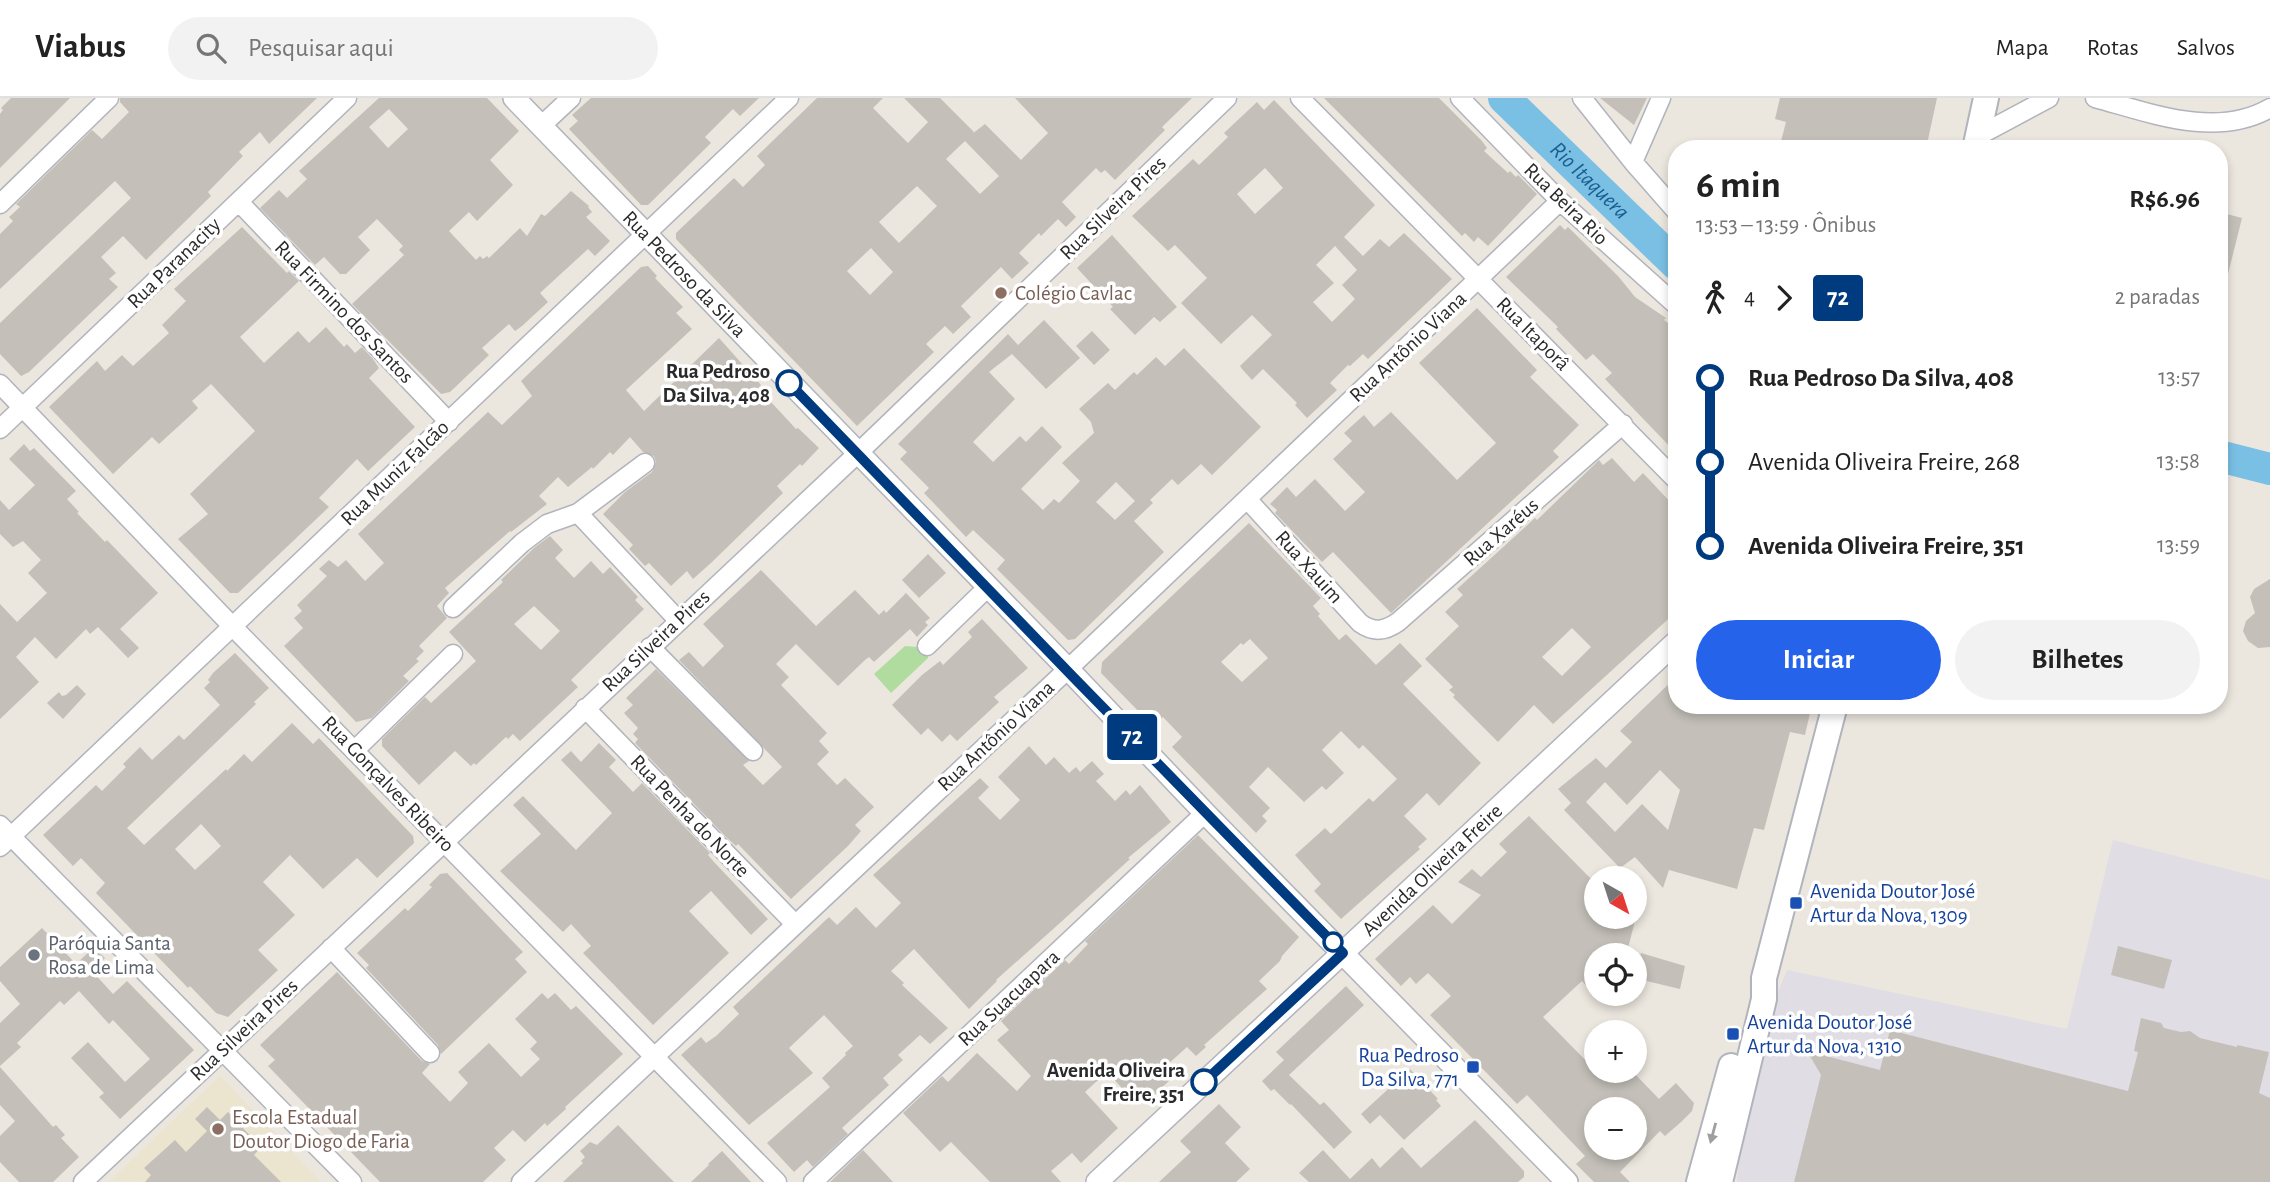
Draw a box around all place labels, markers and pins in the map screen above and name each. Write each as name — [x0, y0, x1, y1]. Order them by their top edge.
place label: Colégio Cavlac — [1015, 283, 1132, 304]
marker: Colégio Cavlac — [993, 285, 1009, 301]
place label: Rua Pedroso Da Silva, 408 — [663, 361, 770, 406]
marker: Rua Pedroso Da Silva, 408 — [776, 370, 802, 396]
place label: Avenida Doutor José Artur da Nova, 1309 — [1810, 881, 1975, 926]
marker: Avenida Doutor José Artur da Nova, 1309 — [1788, 895, 1804, 911]
unlabelled marker — [1323, 932, 1343, 952]
place label: Paróquia Santa Rosa de Lima — [48, 933, 171, 978]
marker: Paróquia Santa Rosa de Lima — [26, 947, 42, 963]
place label: Avenida Doutor José Artur da Nova, 1310 — [1747, 1012, 1912, 1057]
marker: Avenida Doutor José Artur da Nova, 1310 — [1725, 1026, 1741, 1042]
place label: Rua Pedroso Da Silva, 771 — [1358, 1045, 1459, 1090]
marker: Rua Pedroso Da Silva, 771 — [1465, 1059, 1481, 1075]
place label: Avenida Oliveira Freire, 351 — [1047, 1060, 1185, 1105]
marker: Avenida Oliveira Freire, 351 — [1191, 1069, 1217, 1095]
place label: Escola Estadual Doutor Diogo de Faria — [232, 1107, 410, 1152]
marker: Escola Estadual Doutor Diogo de Faria — [210, 1121, 226, 1137]

